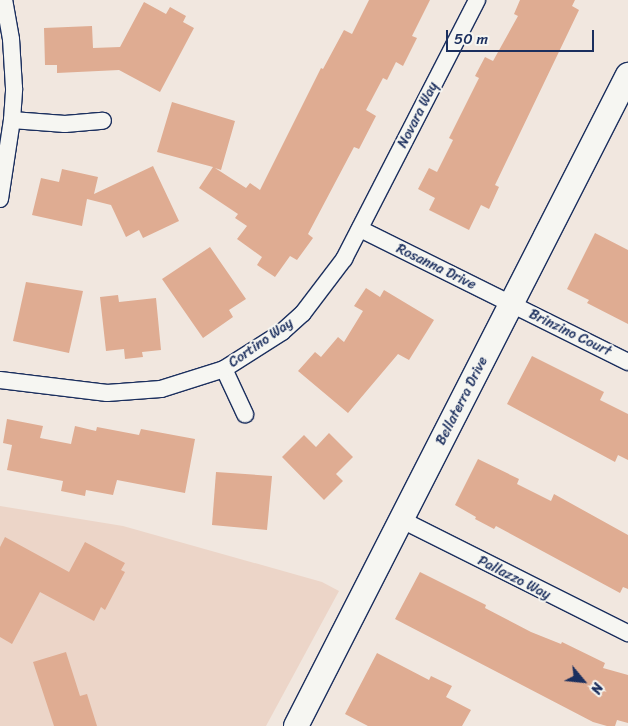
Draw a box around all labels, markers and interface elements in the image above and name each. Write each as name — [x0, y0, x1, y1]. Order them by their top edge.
scale bar — [448, 20, 596, 52]
text: 50 m — [454, 26, 488, 52]
street label: Novara Way — [394, 79, 442, 151]
street label: Rosanna Drive — [393, 240, 479, 294]
street label: Brinzino Court — [526, 306, 614, 360]
street label: Cortino Way — [226, 315, 296, 371]
street label: Bellaterra Drive — [432, 354, 492, 448]
street label: Pallazzo Way — [475, 552, 553, 604]
north arrow — [558, 656, 608, 706]
text: N — [583, 678, 610, 698]

